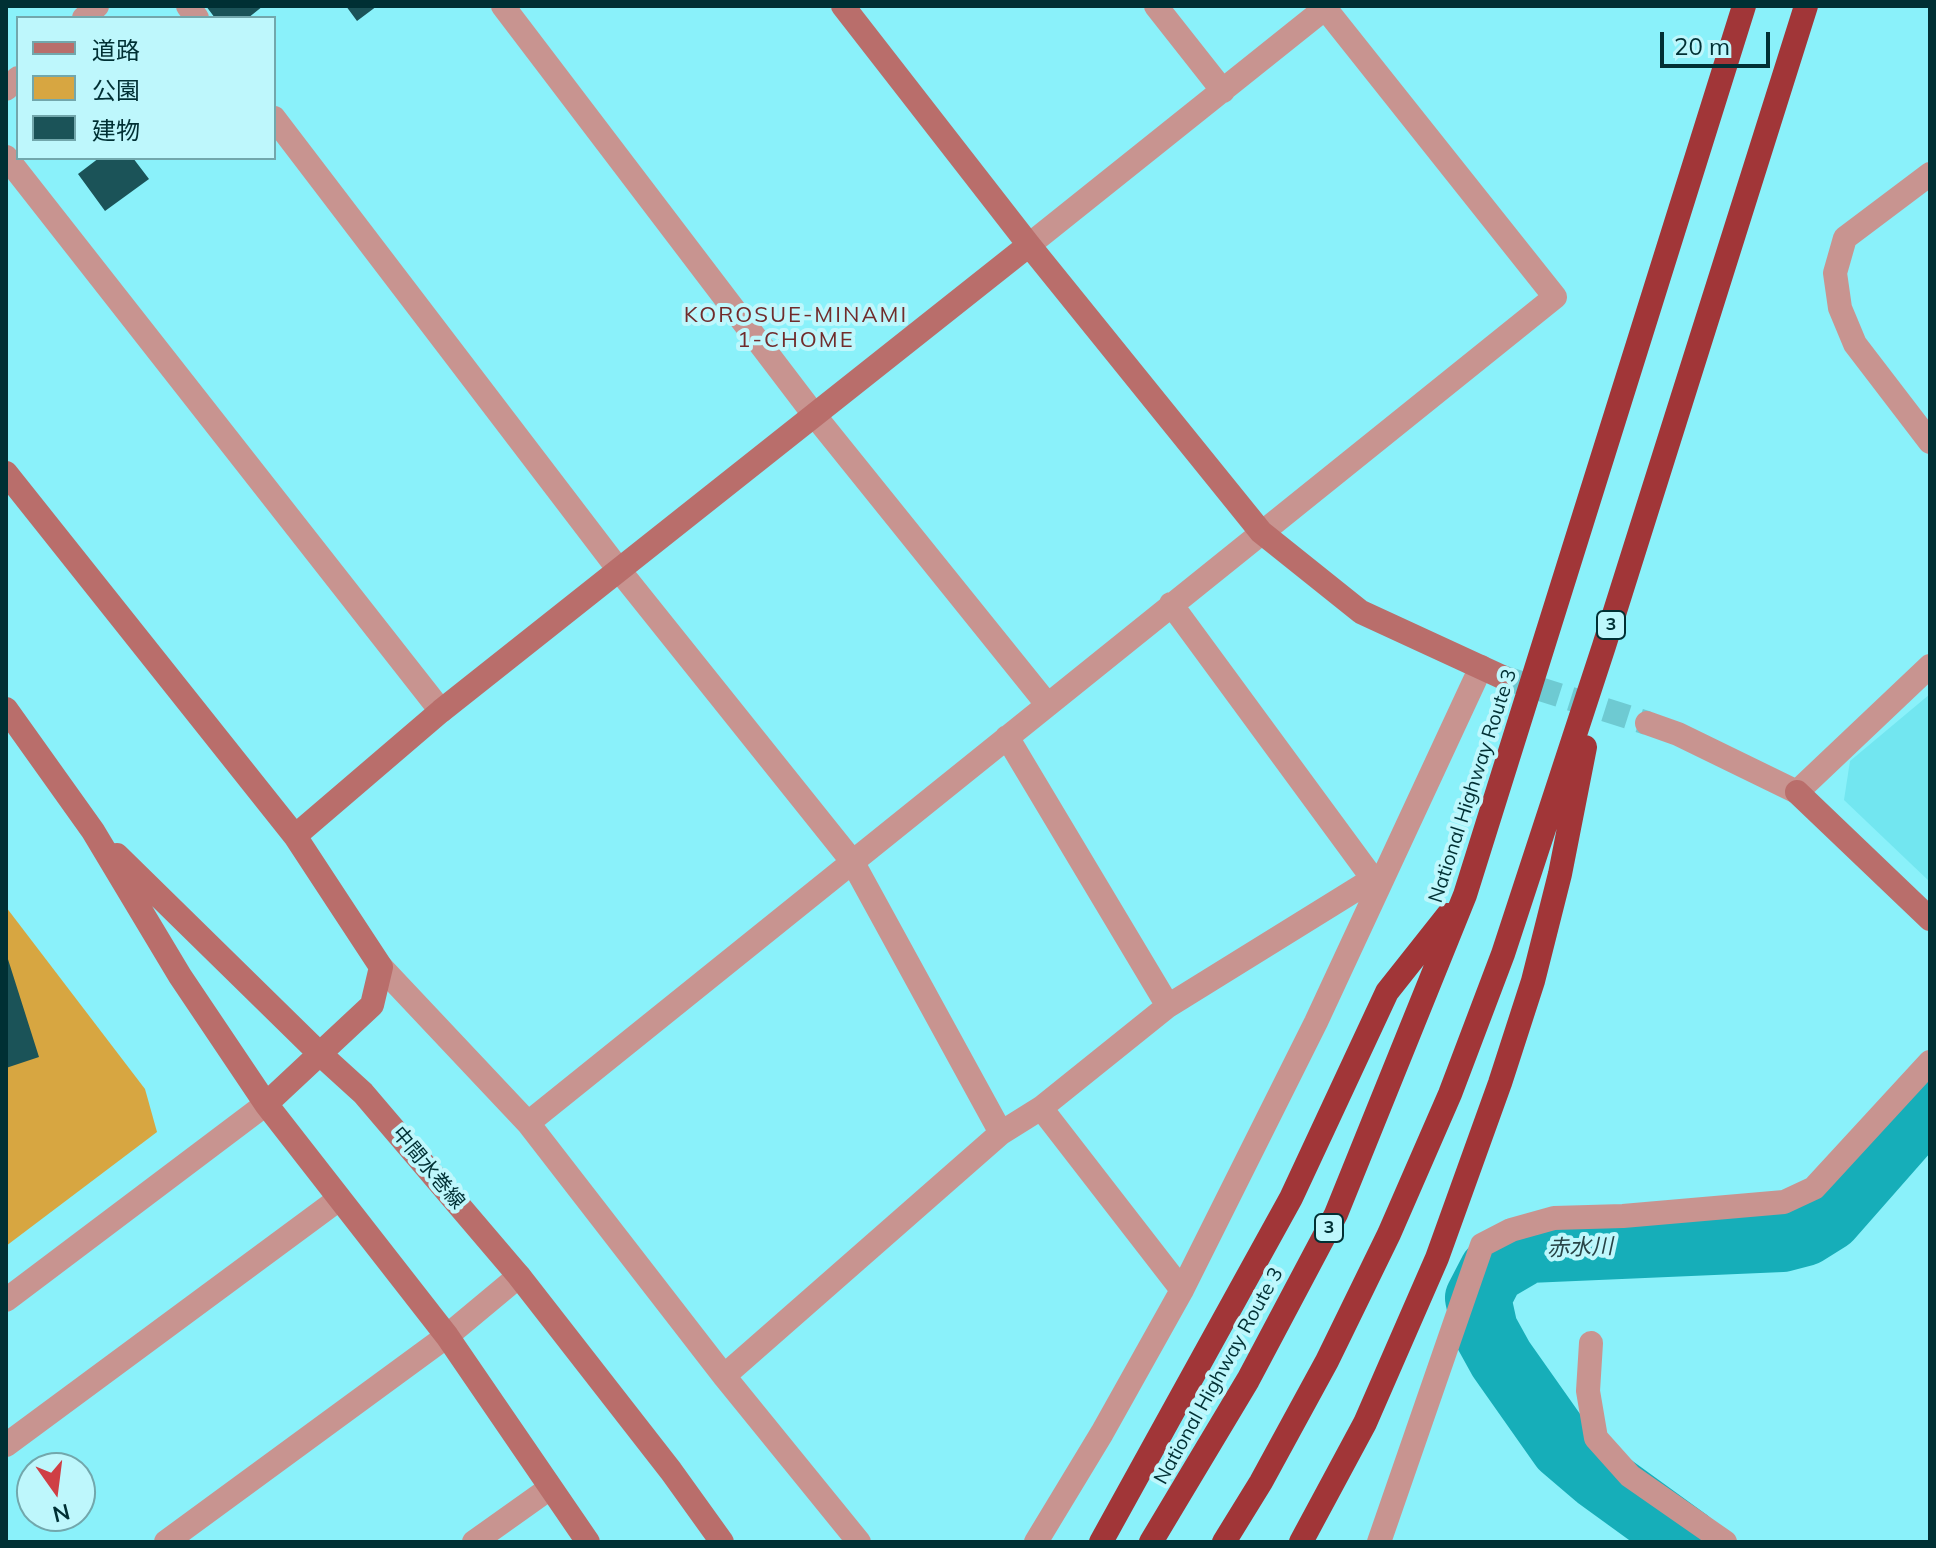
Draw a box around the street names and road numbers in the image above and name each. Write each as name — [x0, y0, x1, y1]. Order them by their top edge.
road number: 3 — [1597, 611, 1625, 639]
street label: National Highway Route 3 — [1424, 666, 1522, 906]
street label: 中間水巻線 — [387, 1122, 469, 1214]
road number: 3 — [1315, 1214, 1343, 1242]
street label: National Highway Route 3 — [1149, 1263, 1289, 1489]

